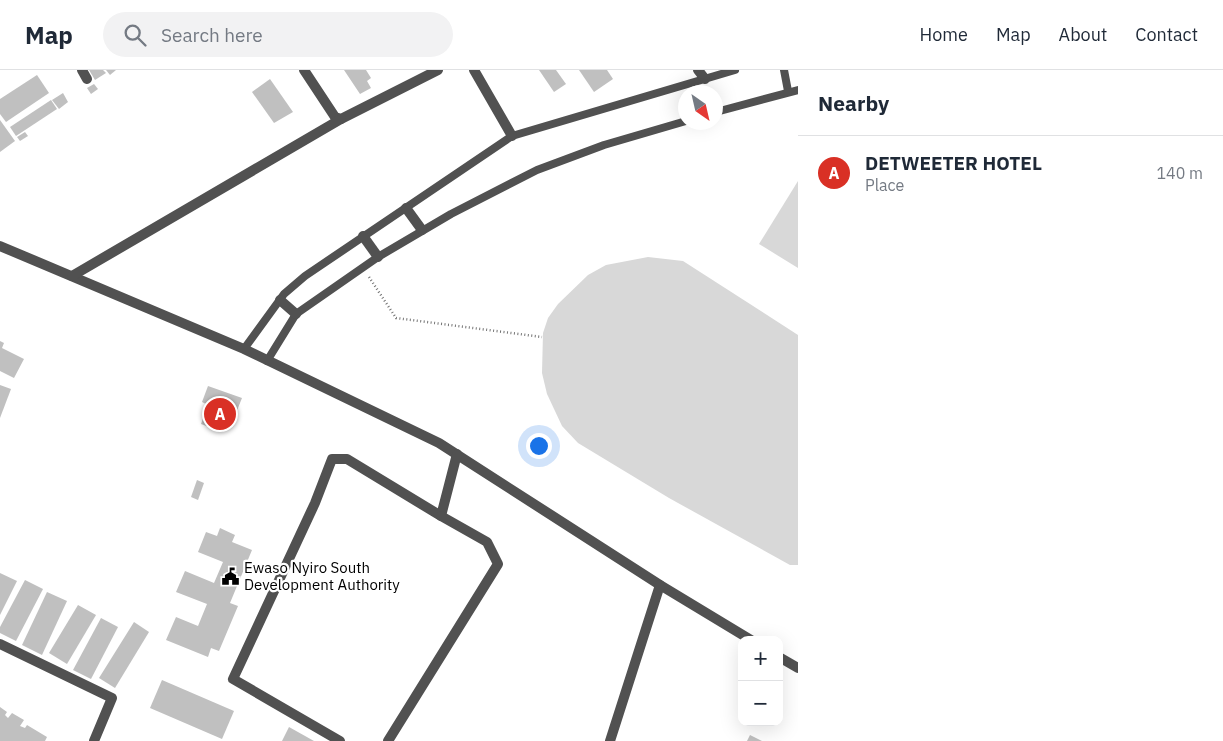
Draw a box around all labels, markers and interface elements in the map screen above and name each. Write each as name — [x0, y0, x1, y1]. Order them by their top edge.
search box — [103, 12, 453, 57]
text: Map — [25, 19, 73, 51]
icon: search — [121, 21, 149, 49]
text: Search here — [161, 23, 263, 47]
text: Home — [920, 23, 968, 46]
text: Map — [996, 23, 1031, 46]
text: About — [1059, 23, 1107, 46]
text: Contact — [1135, 23, 1198, 46]
north arrow — [678, 85, 723, 130]
text: Nearby — [818, 89, 889, 117]
text: DETWEETER HOTEL — [865, 151, 1042, 175]
text: A — [829, 163, 839, 183]
text: 140 m — [1156, 163, 1203, 183]
text: Place — [865, 175, 904, 195]
pin: A — [204, 395, 236, 433]
your location — [526, 433, 552, 459]
place label: Ewaso Nyiro South Development Authority — [244, 558, 400, 594]
public building icon: Ewaso Nyiro South Development Authority — [220, 566, 240, 586]
map controls — [738, 636, 783, 726]
button: + — [738, 636, 783, 681]
button: − — [738, 681, 783, 726]

